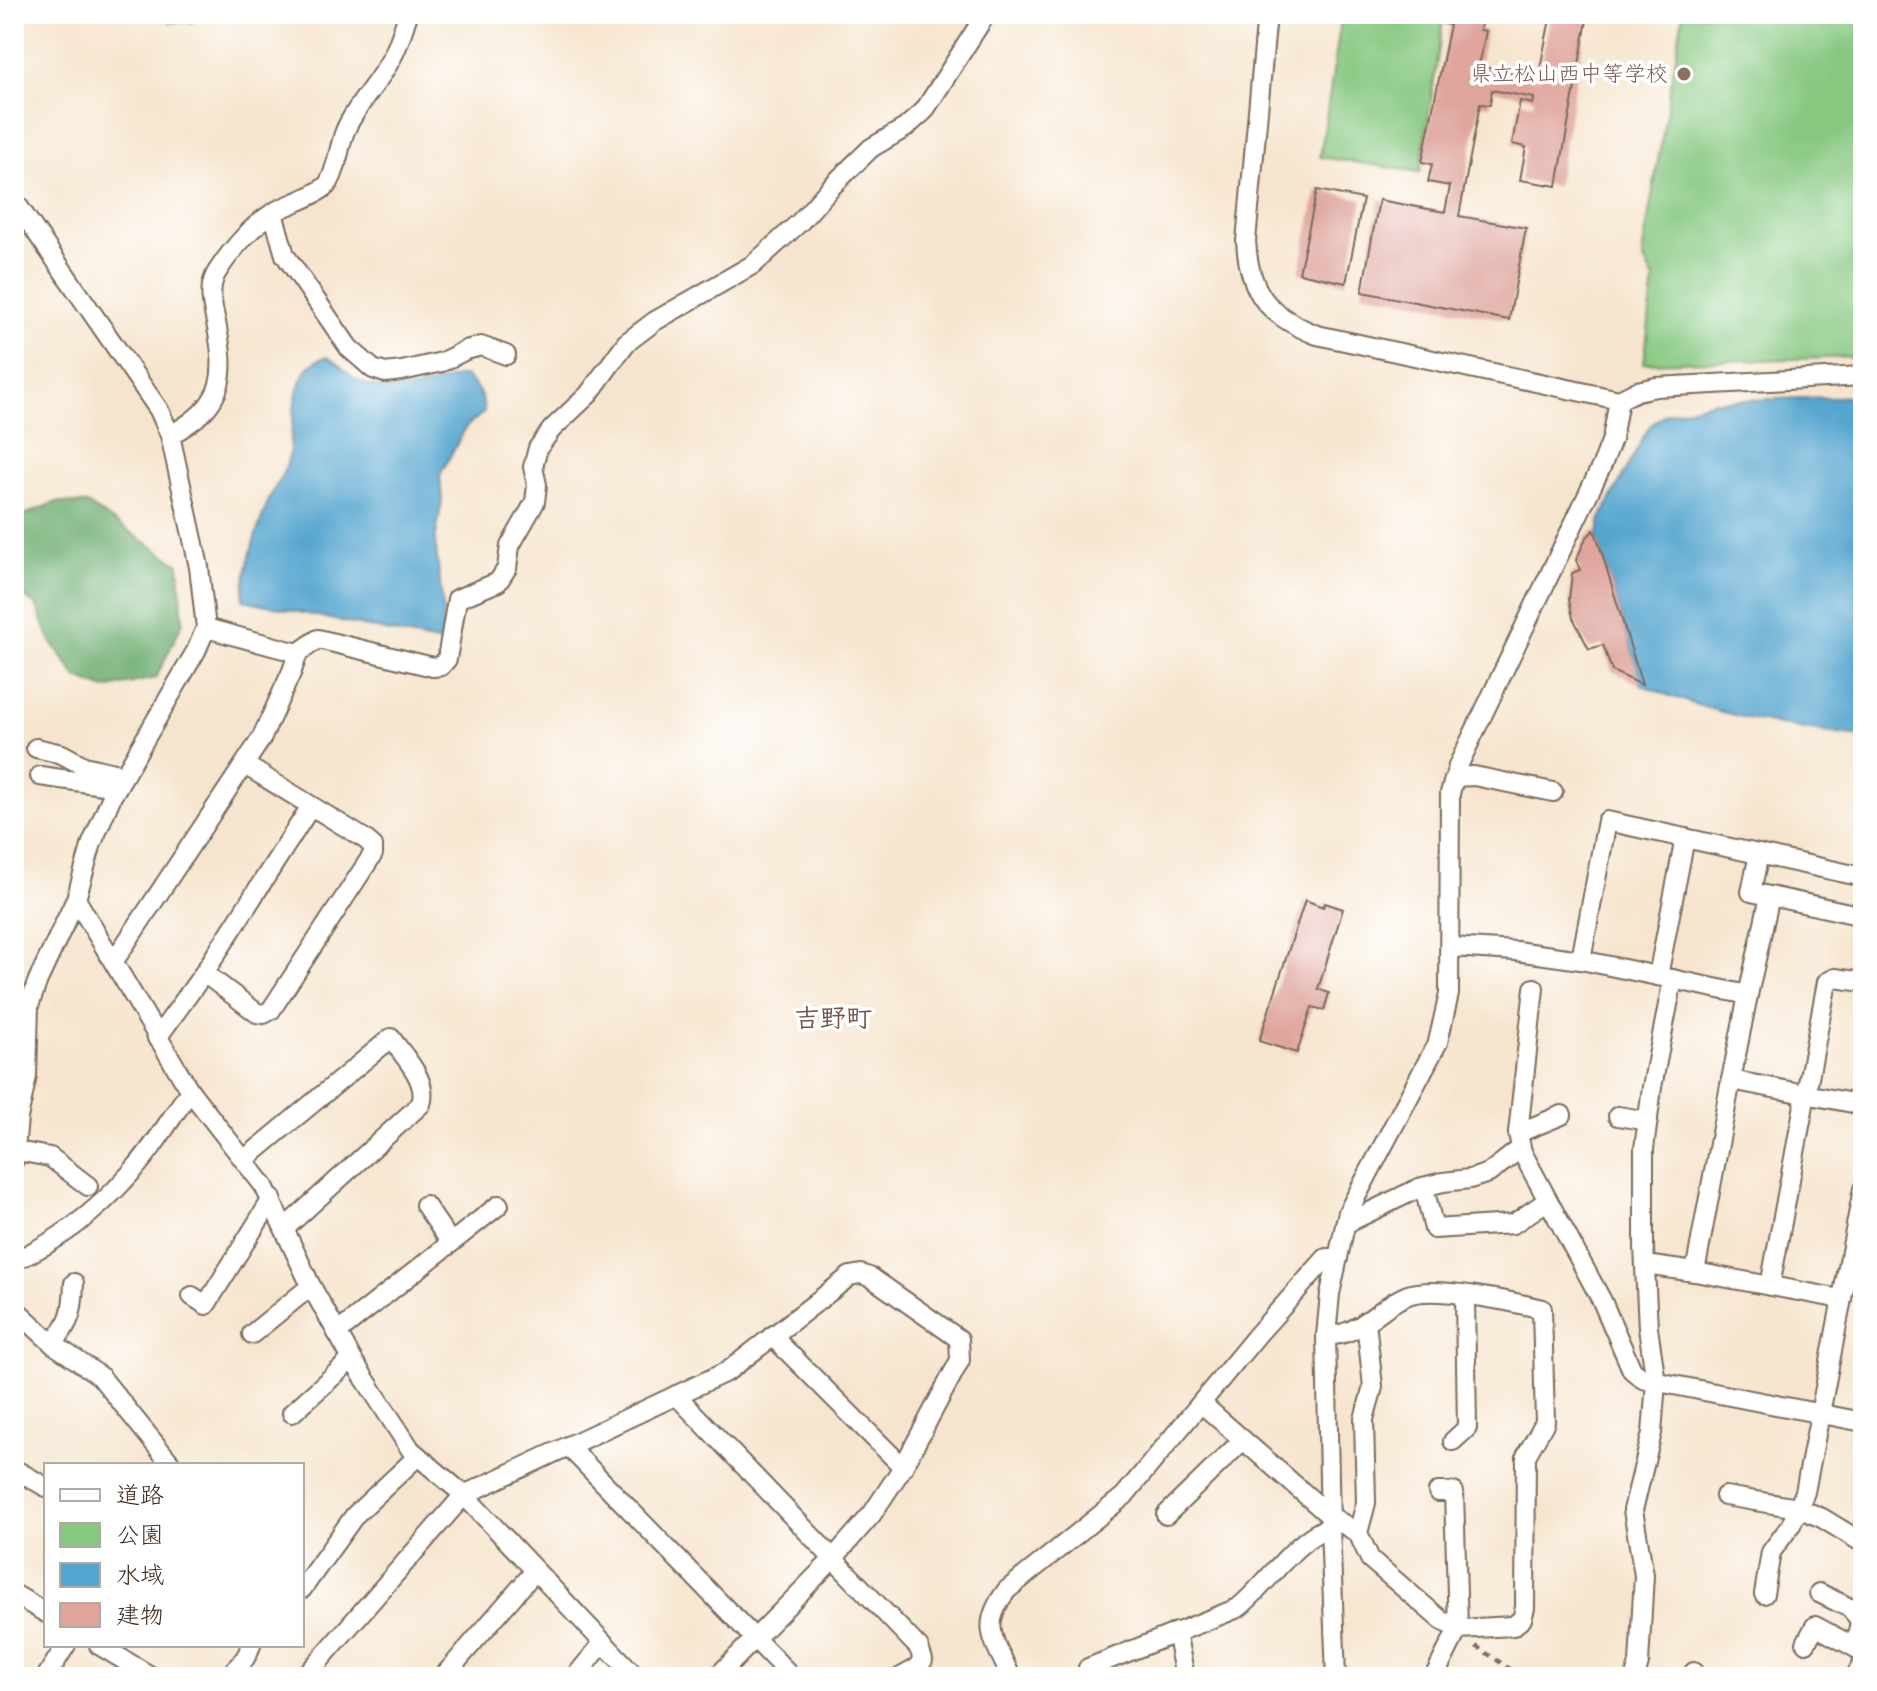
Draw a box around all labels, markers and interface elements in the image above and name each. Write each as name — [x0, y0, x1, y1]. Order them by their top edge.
place label: 県立松山西中等学校 — [1470, 61, 1668, 87]
marker: 県立松山西中等学校 — [1675, 65, 1693, 83]
district label: 吉野町 — [794, 1004, 872, 1034]
legend — [44, 1463, 304, 1647]
text: 道路 — [116, 1481, 164, 1509]
text: 公園 — [116, 1521, 164, 1549]
text: 水域 — [116, 1561, 164, 1589]
text: 建物 — [116, 1601, 164, 1629]

